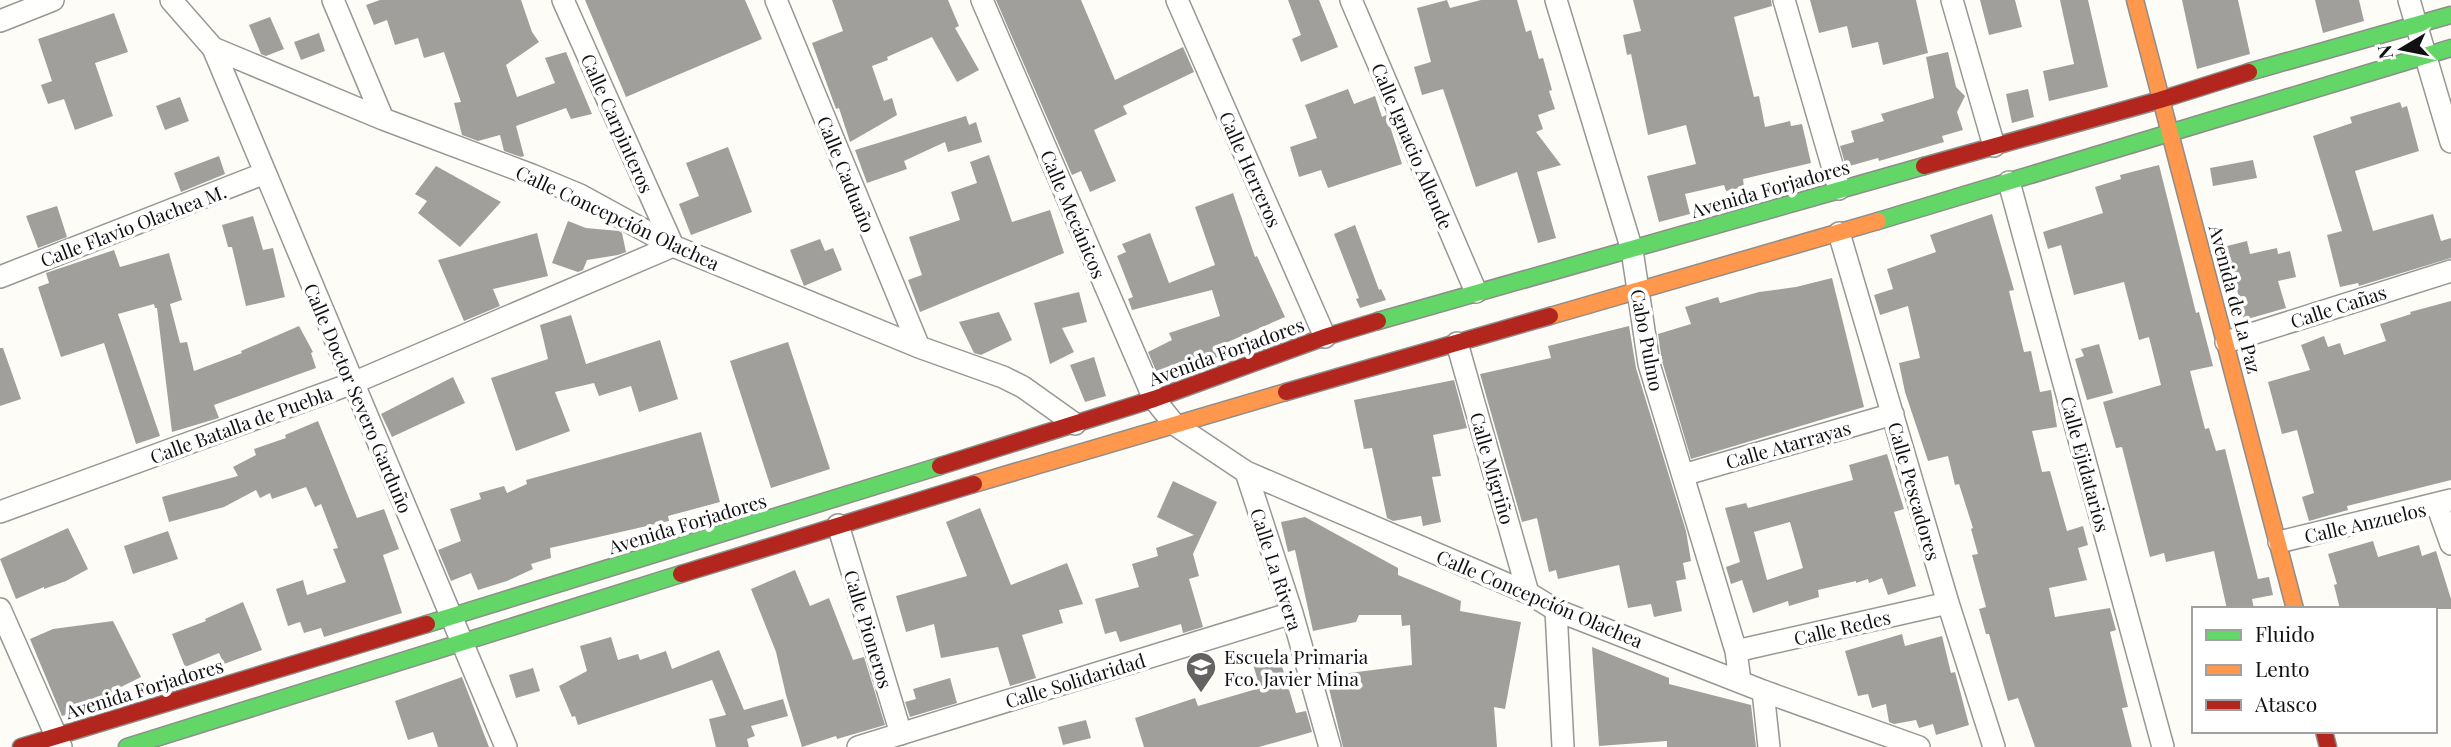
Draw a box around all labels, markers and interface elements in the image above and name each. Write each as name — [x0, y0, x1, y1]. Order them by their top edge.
north arrow — [2367, 14, 2437, 84]
text: N — [2370, 43, 2398, 61]
street label: Calle Carpinteros — [576, 49, 660, 197]
street label: Calle Ignacio Allende — [1366, 59, 1460, 233]
street label: Calle Herreros — [1214, 107, 1288, 231]
street label: Calle Caduaño — [812, 112, 882, 236]
street label: Calle Mecánicos — [1035, 146, 1113, 282]
street label: Avenida Forjadores — [1687, 153, 1852, 223]
street label: Calle Concepción Olachea — [512, 158, 725, 276]
street label: Calle Flavio Olachea M. — [36, 178, 230, 272]
street label: Avenida de La Paz — [2203, 221, 2268, 376]
street label: Calle Cañas — [2287, 278, 2389, 334]
street label: Calle Doctor Severo Garduño — [299, 279, 419, 517]
street label: Cabo Pulmo — [1625, 287, 1671, 393]
street label: Avenida Forjadores — [1144, 311, 1308, 392]
street label: Calle Batalla de Puebla — [146, 379, 336, 469]
street label: Calle Ejidatarios — [2055, 393, 2117, 535]
street label: Calle Migriño — [1465, 409, 1521, 527]
street label: Calle Atarrayas — [1723, 414, 1853, 474]
street label: Calle Pescadores — [1883, 419, 1947, 563]
street label: Avenida Forjadores — [604, 487, 769, 560]
street label: Calle Anzuelos — [2302, 495, 2428, 549]
street label: Calle La Rivera — [1245, 504, 1309, 634]
street label: Calle Concepción Olachea — [1433, 543, 1648, 654]
street label: Calle Pioneros — [839, 567, 899, 691]
street label: Calle Redes — [1791, 603, 1893, 651]
legend — [2192, 607, 2437, 733]
text: Fluido — [2255, 619, 2315, 647]
place label: Escuela Primaria Fco. Javier Mina — [1224, 643, 1369, 691]
street label: Calle Solidaridad — [1002, 646, 1148, 714]
school or university icon: Escuela Primaria Fco. Javier Mina — [1184, 650, 1218, 694]
street label: Avenida Forjadores — [61, 652, 226, 725]
text: Lento — [2255, 654, 2309, 682]
text: Atasco — [2254, 689, 2317, 717]

